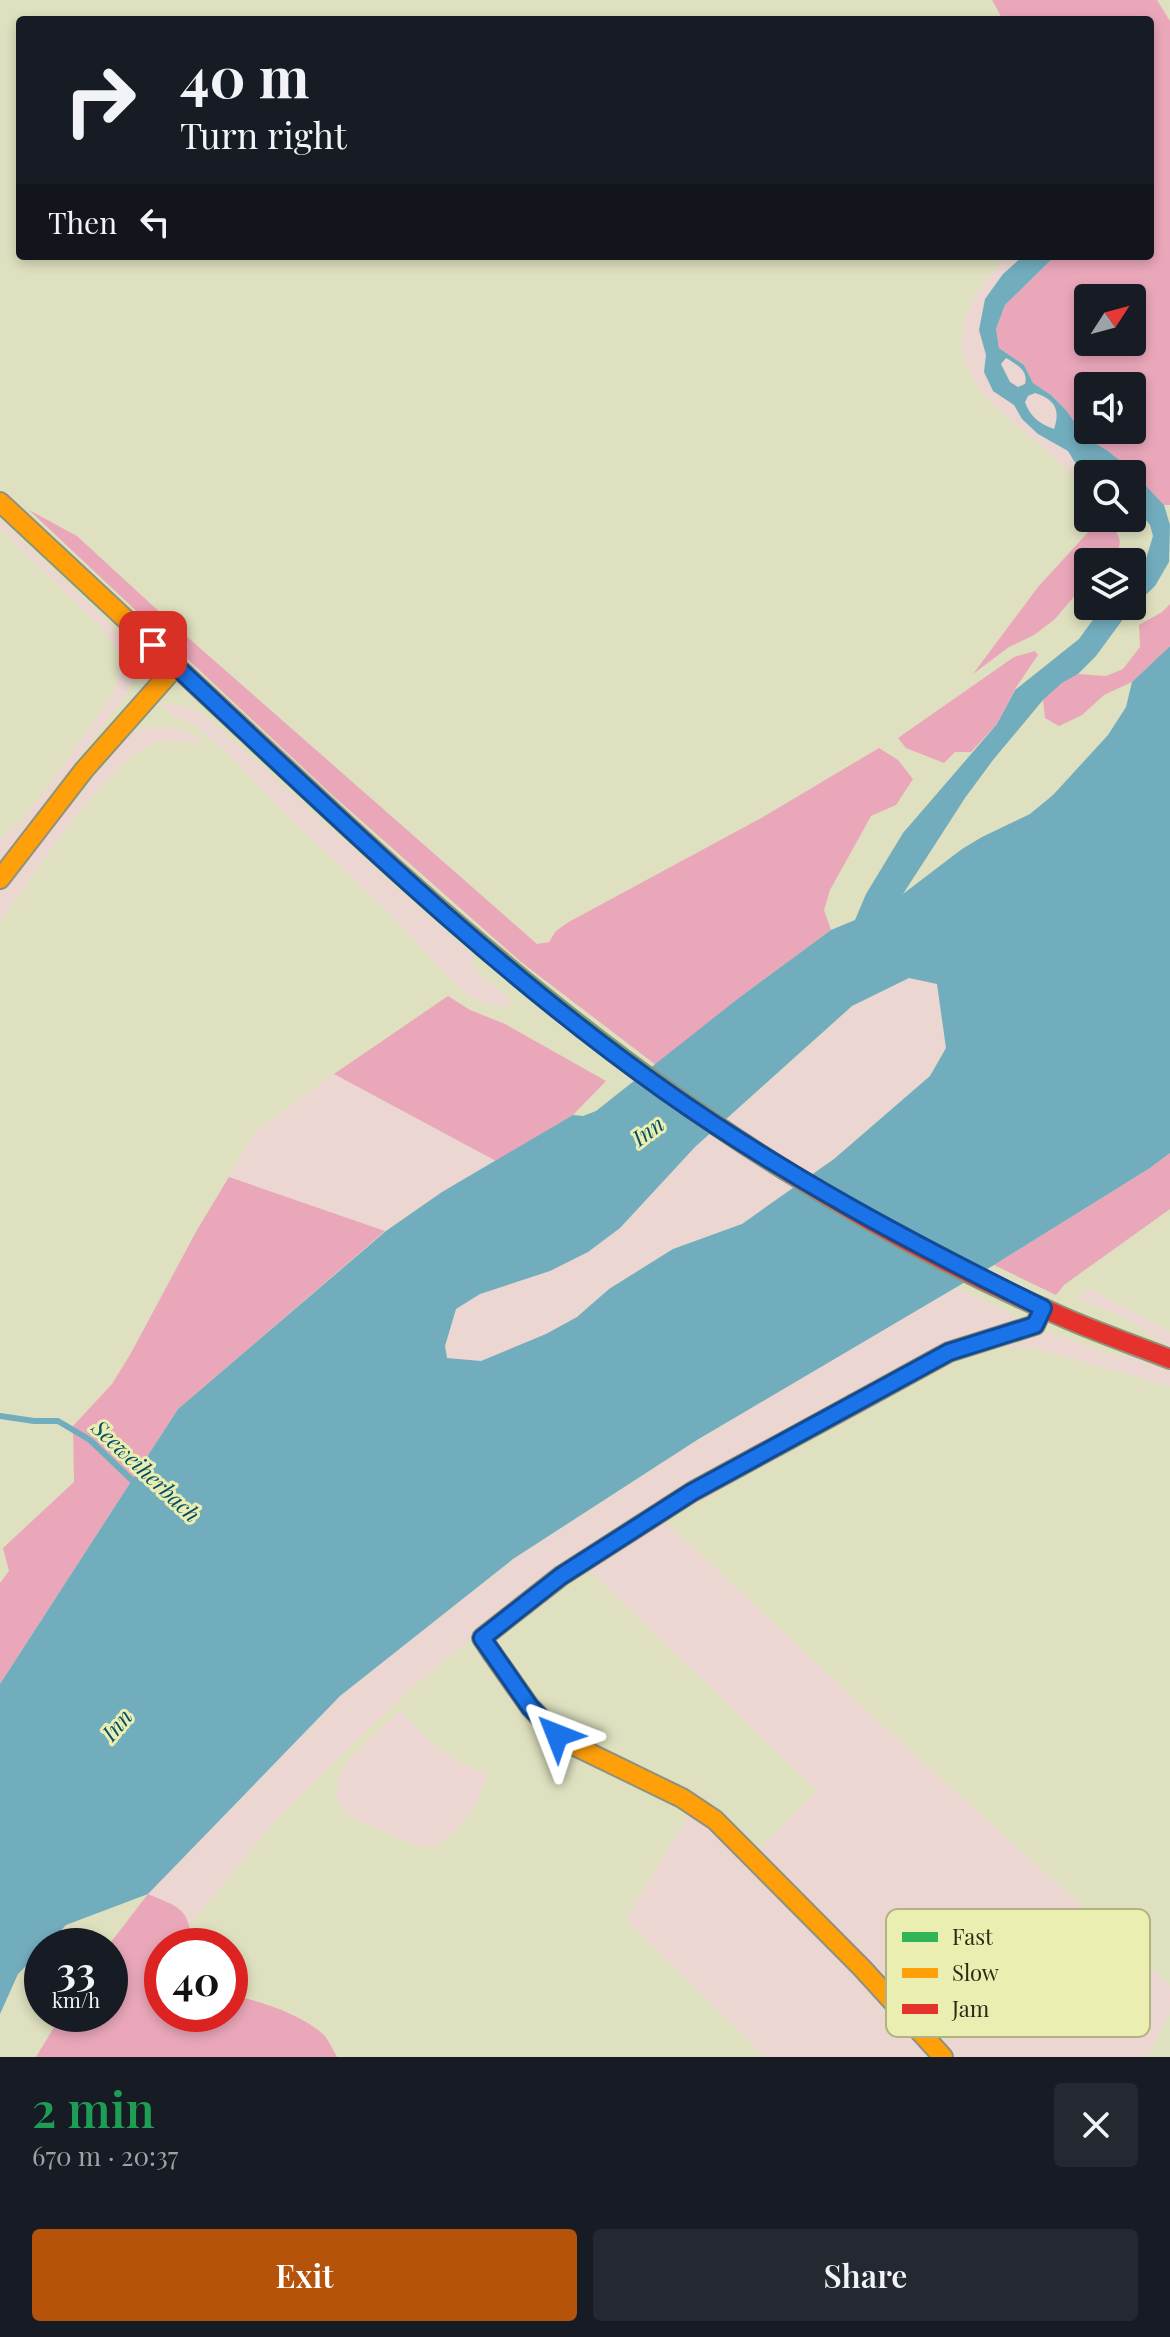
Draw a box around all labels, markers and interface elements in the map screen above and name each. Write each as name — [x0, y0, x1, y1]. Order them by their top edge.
text: 40 m — [180, 38, 309, 113]
icon: right — [48, 48, 152, 152]
text: Turn right — [180, 110, 347, 158]
icon: left — [133, 200, 177, 244]
text: Then — [48, 202, 117, 242]
north arrow — [1074, 284, 1146, 356]
map controls — [1074, 284, 1146, 620]
button: sound — [1074, 372, 1146, 444]
button: search — [1074, 460, 1146, 532]
button: layers — [1074, 548, 1146, 620]
pin — [119, 611, 187, 679]
icon: arrive — [131, 623, 175, 667]
water label: Inn — [624, 1108, 670, 1153]
water label: Seeweiherbach — [85, 1412, 207, 1528]
position arrow — [515, 1693, 599, 1777]
water label: Inn — [94, 1702, 138, 1747]
legend — [886, 1909, 1150, 2037]
text: Fast — [952, 1921, 994, 1951]
speed limit sign: 40 — [144, 1928, 248, 2032]
text: 33 — [56, 1943, 96, 1996]
text: Slow — [952, 1957, 999, 1987]
text: km/h — [52, 1986, 100, 2013]
text: Jam — [951, 1993, 990, 2023]
text: 2 min — [32, 2076, 155, 2140]
button: close — [1054, 2083, 1138, 2167]
text: 670 m · 20:37 — [32, 2138, 178, 2173]
button: Exit — [32, 2229, 577, 2321]
button: Share — [593, 2229, 1138, 2321]

